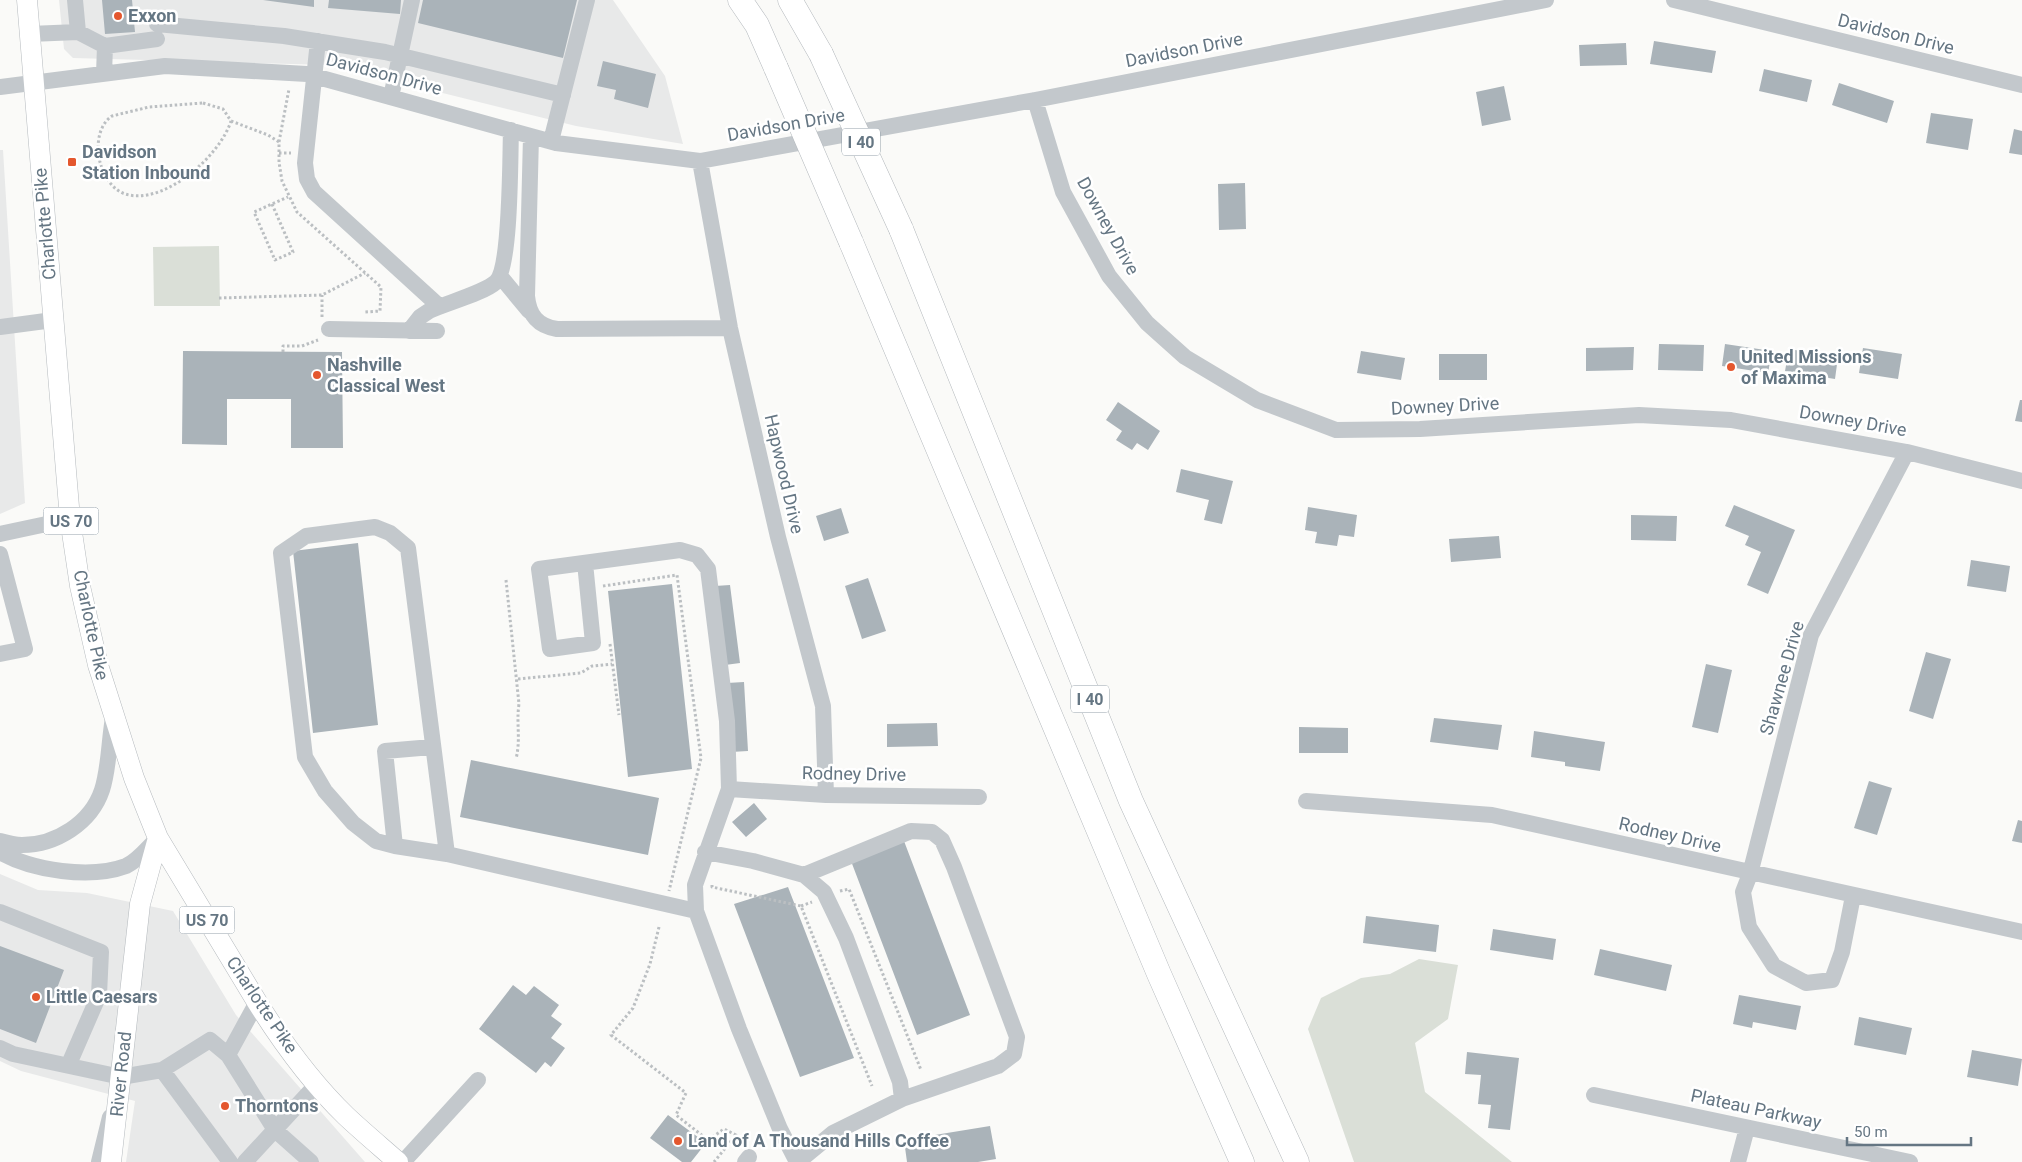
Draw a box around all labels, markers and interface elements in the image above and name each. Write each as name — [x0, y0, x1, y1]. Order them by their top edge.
place label: Exxon — [128, 5, 176, 26]
street label: Davidson Drive — [1836, 9, 1956, 58]
marker: Exxon — [112, 10, 124, 22]
street label: Davidson Drive — [1123, 28, 1244, 71]
street label: Davidson Drive — [324, 48, 444, 99]
street label: Davidson Drive — [725, 104, 846, 145]
road number: I 40 — [842, 128, 880, 156]
place label: Davidson Station Inbound — [82, 141, 210, 183]
marker: Davidson Station Inbound — [66, 156, 78, 168]
street label: Charlotte Pike — [29, 167, 60, 281]
street label: Downey Drive — [1073, 173, 1144, 278]
place label: United Missions of Maxima — [1741, 346, 1871, 388]
place label: Nashville Classical West — [327, 354, 445, 396]
marker: United Missions of Maxima — [1725, 361, 1737, 373]
marker: Nashville Classical West — [311, 369, 323, 381]
street label: Downey Drive — [1390, 392, 1500, 419]
street label: Downey Drive — [1798, 401, 1908, 440]
street label: Hapwood Drive — [761, 412, 808, 536]
road number: US 70 — [44, 508, 98, 534]
street label: Charlotte Pike — [70, 568, 113, 682]
street label: Shawnee Drive — [1755, 618, 1808, 737]
road number: I 40 — [1071, 686, 1109, 712]
street label: Rodney Drive — [802, 762, 906, 785]
street label: Rodney Drive — [1617, 813, 1723, 856]
road number: US 70 — [180, 906, 234, 934]
street label: Charlotte Pike — [222, 952, 302, 1057]
place label: Little Caesars — [46, 986, 158, 1007]
marker: Little Caesars — [30, 991, 42, 1003]
street label: River Road — [106, 1030, 135, 1118]
street label: Plateau Parkway — [1689, 1084, 1824, 1133]
place label: Thorntons — [235, 1095, 318, 1116]
marker: Thorntons — [219, 1100, 231, 1112]
scale bar — [1847, 1114, 1971, 1146]
text: 50 m — [1854, 1123, 1888, 1141]
place label: Land of A Thousand Hills Coffee — [688, 1130, 949, 1151]
marker: Land of A Thousand Hills Coffee — [672, 1135, 684, 1147]

